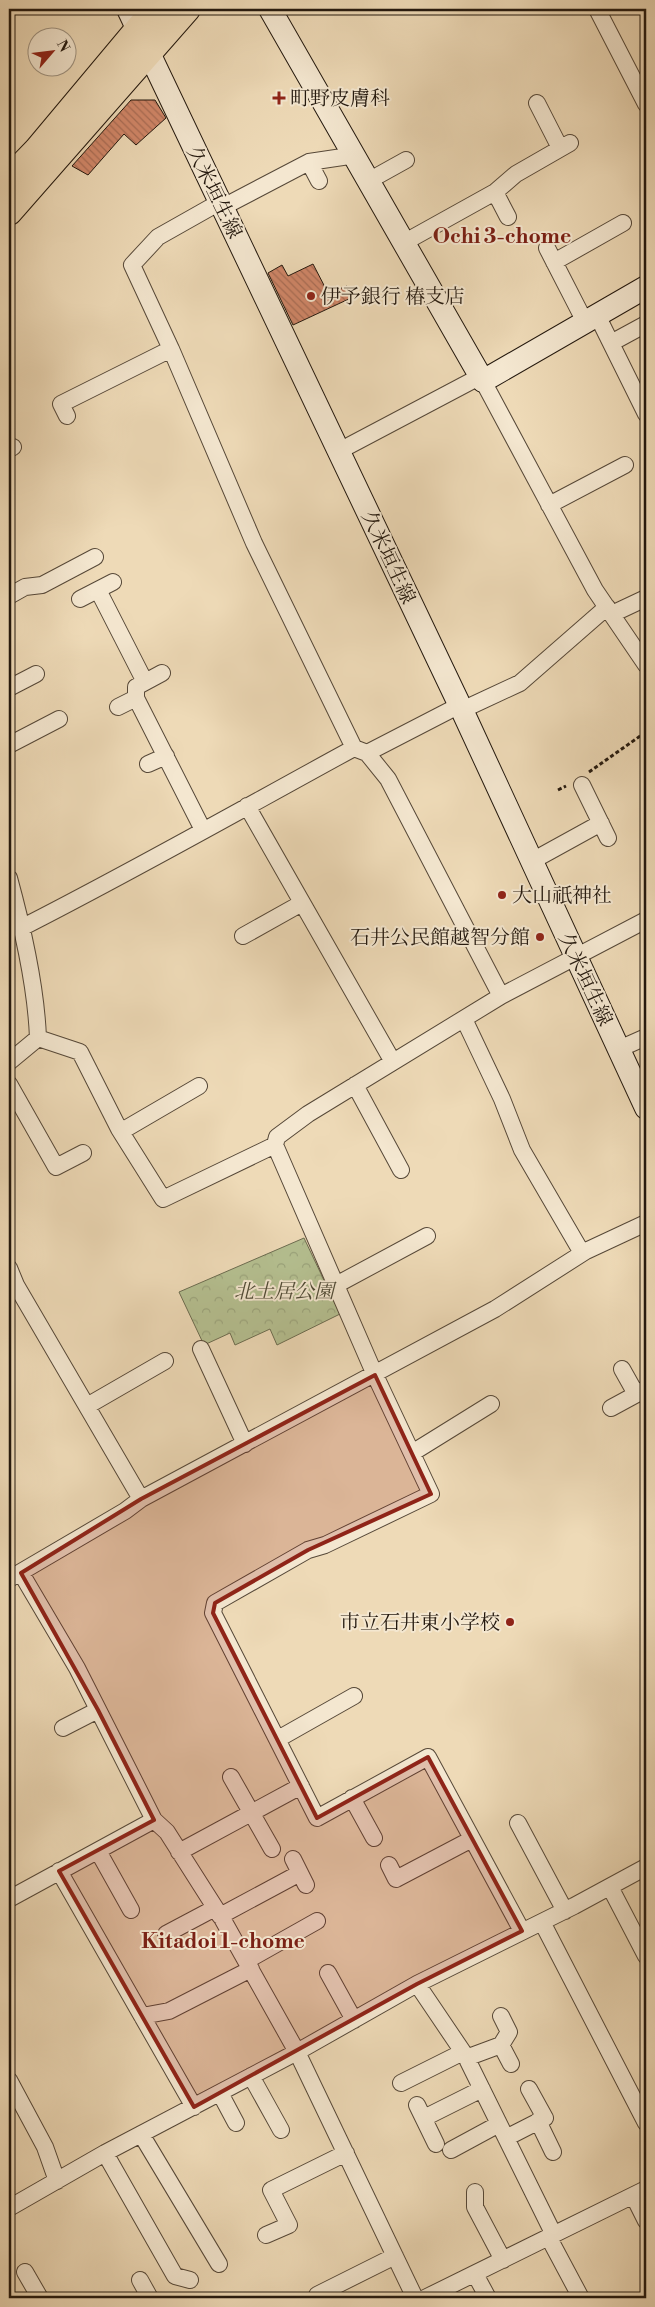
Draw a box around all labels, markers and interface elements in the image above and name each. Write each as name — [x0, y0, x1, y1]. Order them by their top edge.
north arrow — [28, 28, 78, 78]
text: N — [52, 37, 73, 55]
place label: 町野皮膚科 — [290, 87, 390, 112]
marker: 町野皮膚科 — [272, 91, 286, 105]
street label: 久米垣生線 — [180, 142, 247, 243]
district label: Ochi 3-chome — [433, 224, 571, 250]
place label: 伊予銀行 椿支店 — [321, 285, 465, 310]
marker: 伊予銀行 椿支店 — [305, 290, 317, 302]
street label: 久米垣生線 — [355, 507, 420, 608]
place label: 大山祇神社 — [512, 884, 612, 909]
marker: 大山祇神社 — [496, 889, 508, 901]
place label: 石井公民館越智分館 — [350, 926, 530, 951]
street label: 久米垣生線 — [552, 929, 617, 1030]
marker: 石井公民館越智分館 — [534, 931, 546, 943]
park label: 北土居公園 — [234, 1280, 337, 1305]
place label: 市立石井東小学校 — [340, 1611, 500, 1636]
marker: 市立石井東小学校 — [504, 1616, 516, 1628]
district label: Kitadoi 1-chome — [141, 1929, 305, 1955]

